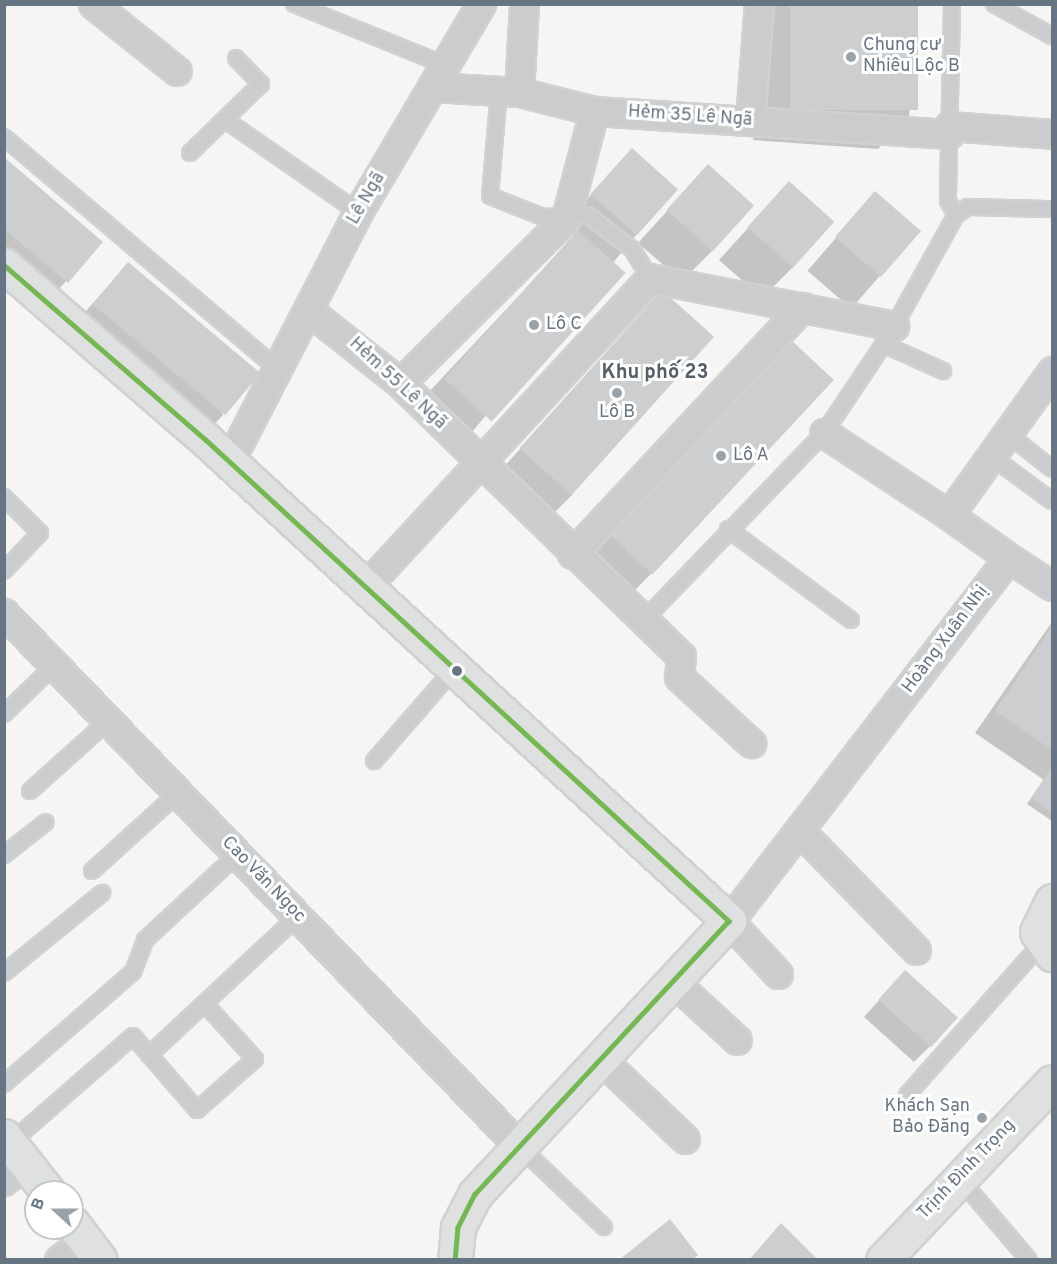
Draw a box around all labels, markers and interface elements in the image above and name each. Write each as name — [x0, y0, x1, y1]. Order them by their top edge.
place label: Chung cư Nhiêu Lộc B — [863, 36, 960, 78]
marker: Chung cư Nhiêu Lộc B — [844, 50, 858, 64]
street label: Hẻm 35 Lê Ngã — [627, 102, 753, 132]
street label: Lê Ngã — [344, 169, 390, 229]
place label: Lô C — [546, 314, 582, 336]
marker: Lô C — [527, 318, 541, 332]
street label: Hẻm 55 Lê Ngã — [344, 334, 450, 434]
district label: Khu phố 23 — [601, 361, 709, 385]
marker: Lô B — [610, 386, 624, 400]
place label: Lô B — [599, 402, 635, 424]
place label: Lô A — [733, 445, 770, 467]
marker: Lô A — [714, 449, 728, 463]
street label: Hoàng Xuân Nhị — [898, 582, 994, 698]
unlabelled marker — [451, 665, 463, 677]
street label: Cao Văn Ngọc — [216, 832, 310, 928]
place label: Khách Sạn Bảo Đăng — [885, 1097, 970, 1140]
marker: Khách Sạn Bảo Đăng — [975, 1111, 989, 1125]
street label: Trịnh Đình Trọng — [913, 1115, 1021, 1225]
north arrow — [24, 1180, 84, 1240]
text: B — [28, 1196, 50, 1213]

